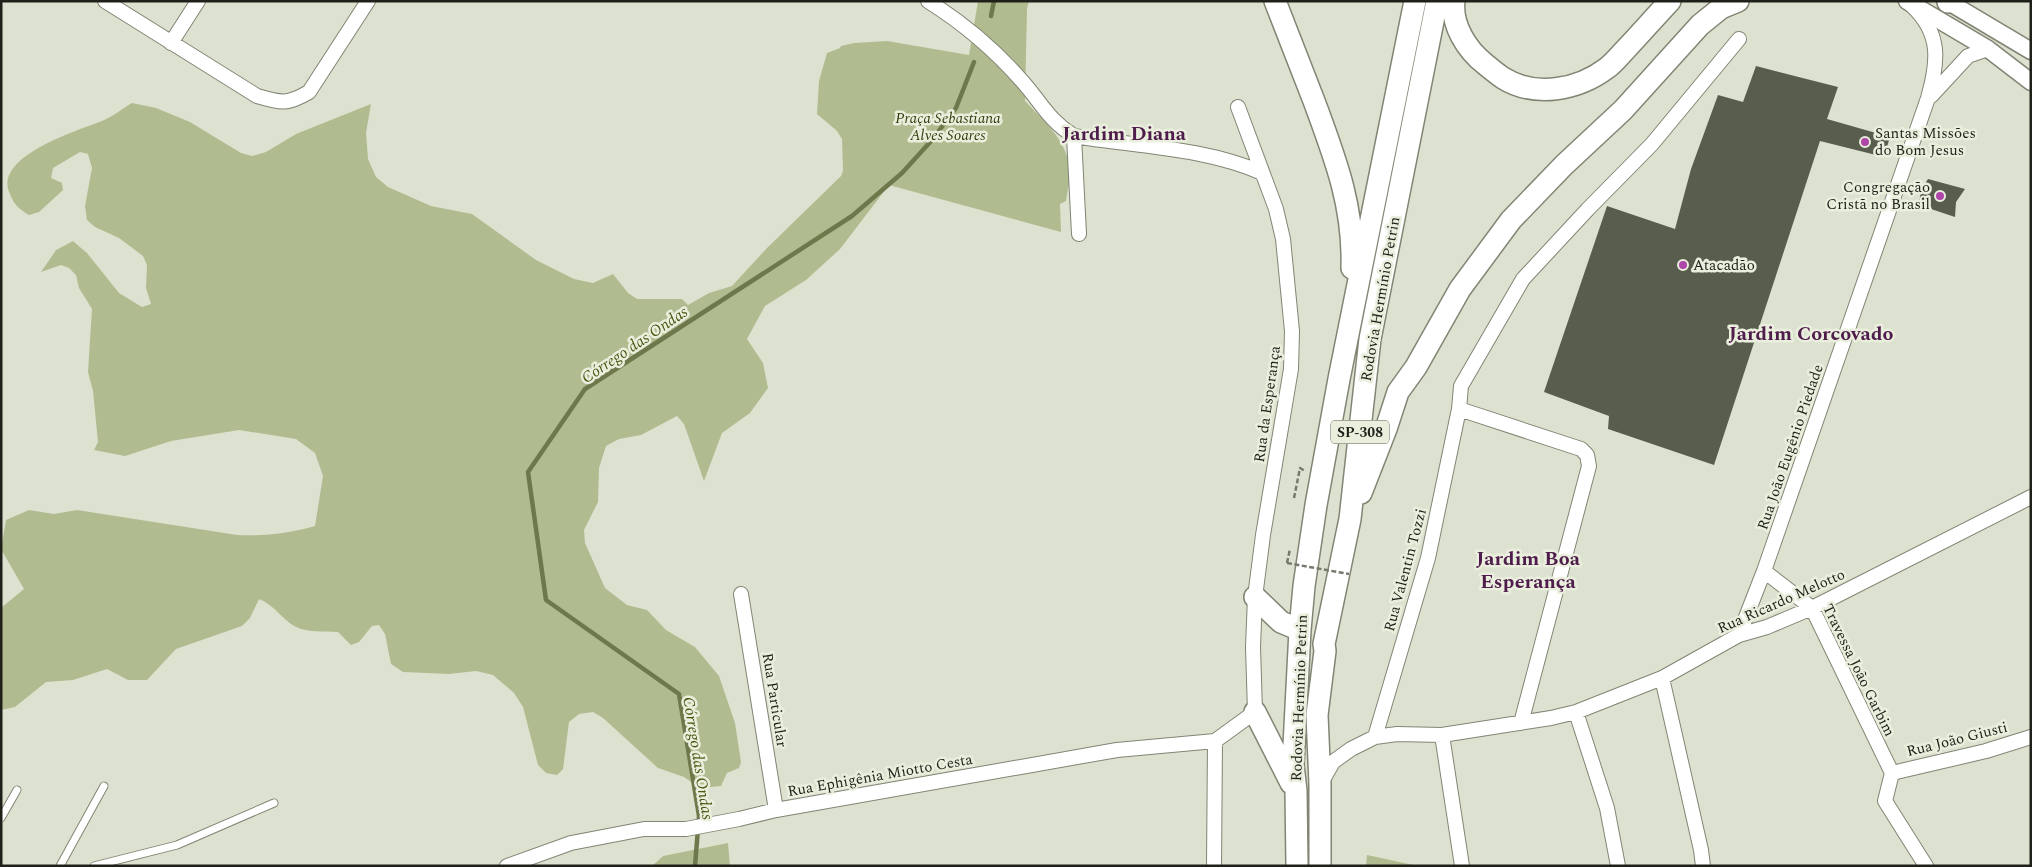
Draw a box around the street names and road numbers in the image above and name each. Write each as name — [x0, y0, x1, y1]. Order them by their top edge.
street label: Rodovia Hermínio Petrin — [1355, 215, 1406, 383]
street label: Rua da Esperança — [1248, 344, 1287, 464]
street label: Rua João Eugênio Piedade — [1751, 361, 1830, 533]
road number: SP-308 — [1331, 421, 1389, 444]
street label: Rua Valentin Tozzi — [1378, 506, 1433, 634]
street label: Rua Ricardo Melotto — [1714, 563, 1849, 640]
street label: Travessa João Garbim — [1816, 600, 1901, 741]
street label: Rodovia Hermínio Petrin — [1285, 614, 1314, 782]
street label: Rua Particular — [756, 651, 793, 749]
street label: Rua João Giusti — [1904, 716, 2010, 763]
street label: Rua Ephigênia Miotto Cesta — [786, 748, 975, 803]

